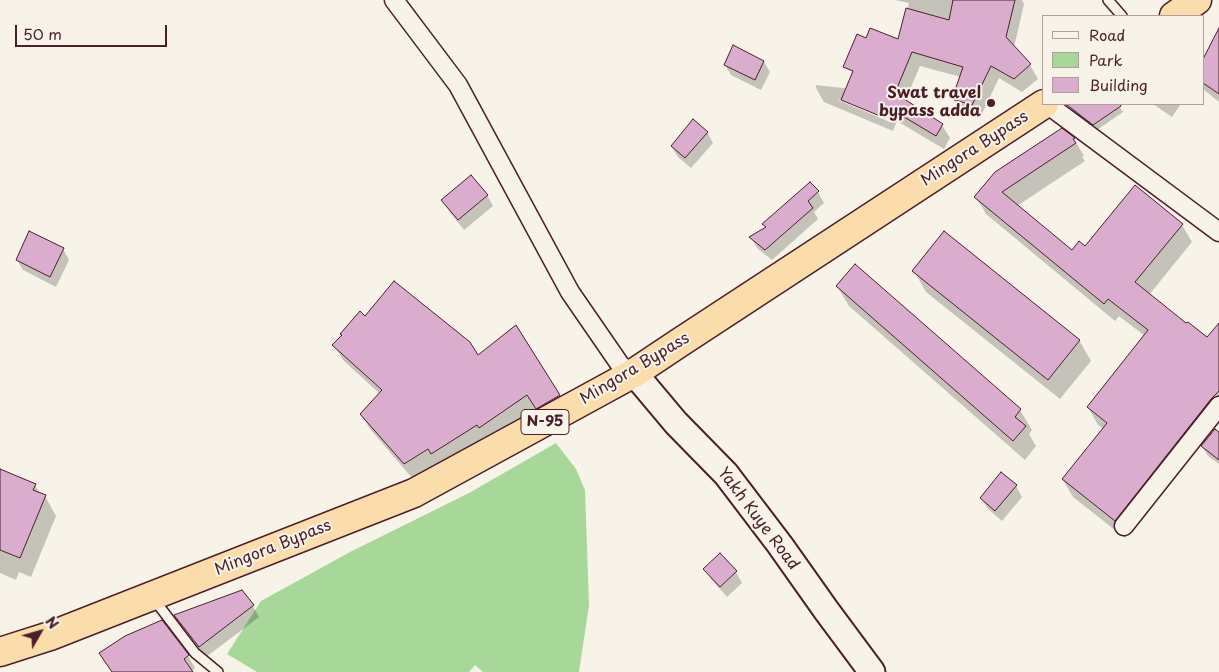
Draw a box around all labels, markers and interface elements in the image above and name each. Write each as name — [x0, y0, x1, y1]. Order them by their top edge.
scale bar — [18, 15, 170, 47]
legend — [1042, 15, 1204, 105]
text: 50 m — [23, 22, 62, 45]
text: Road — [1089, 23, 1125, 46]
text: Park — [1089, 48, 1123, 71]
text: Building — [1089, 73, 1148, 96]
place label: Swat travel bypass adda — [879, 84, 981, 122]
marker: Swat travel bypass adda — [985, 97, 997, 109]
street label: Mingora Bypass — [918, 107, 1032, 191]
street label: Mingora Bypass — [577, 329, 693, 409]
road number: N-95 — [521, 410, 569, 434]
street label: Yakh Kuye Road — [713, 464, 803, 574]
street label: Mingora Bypass — [212, 516, 334, 580]
north arrow — [15, 607, 65, 657]
text: N — [41, 612, 64, 633]

